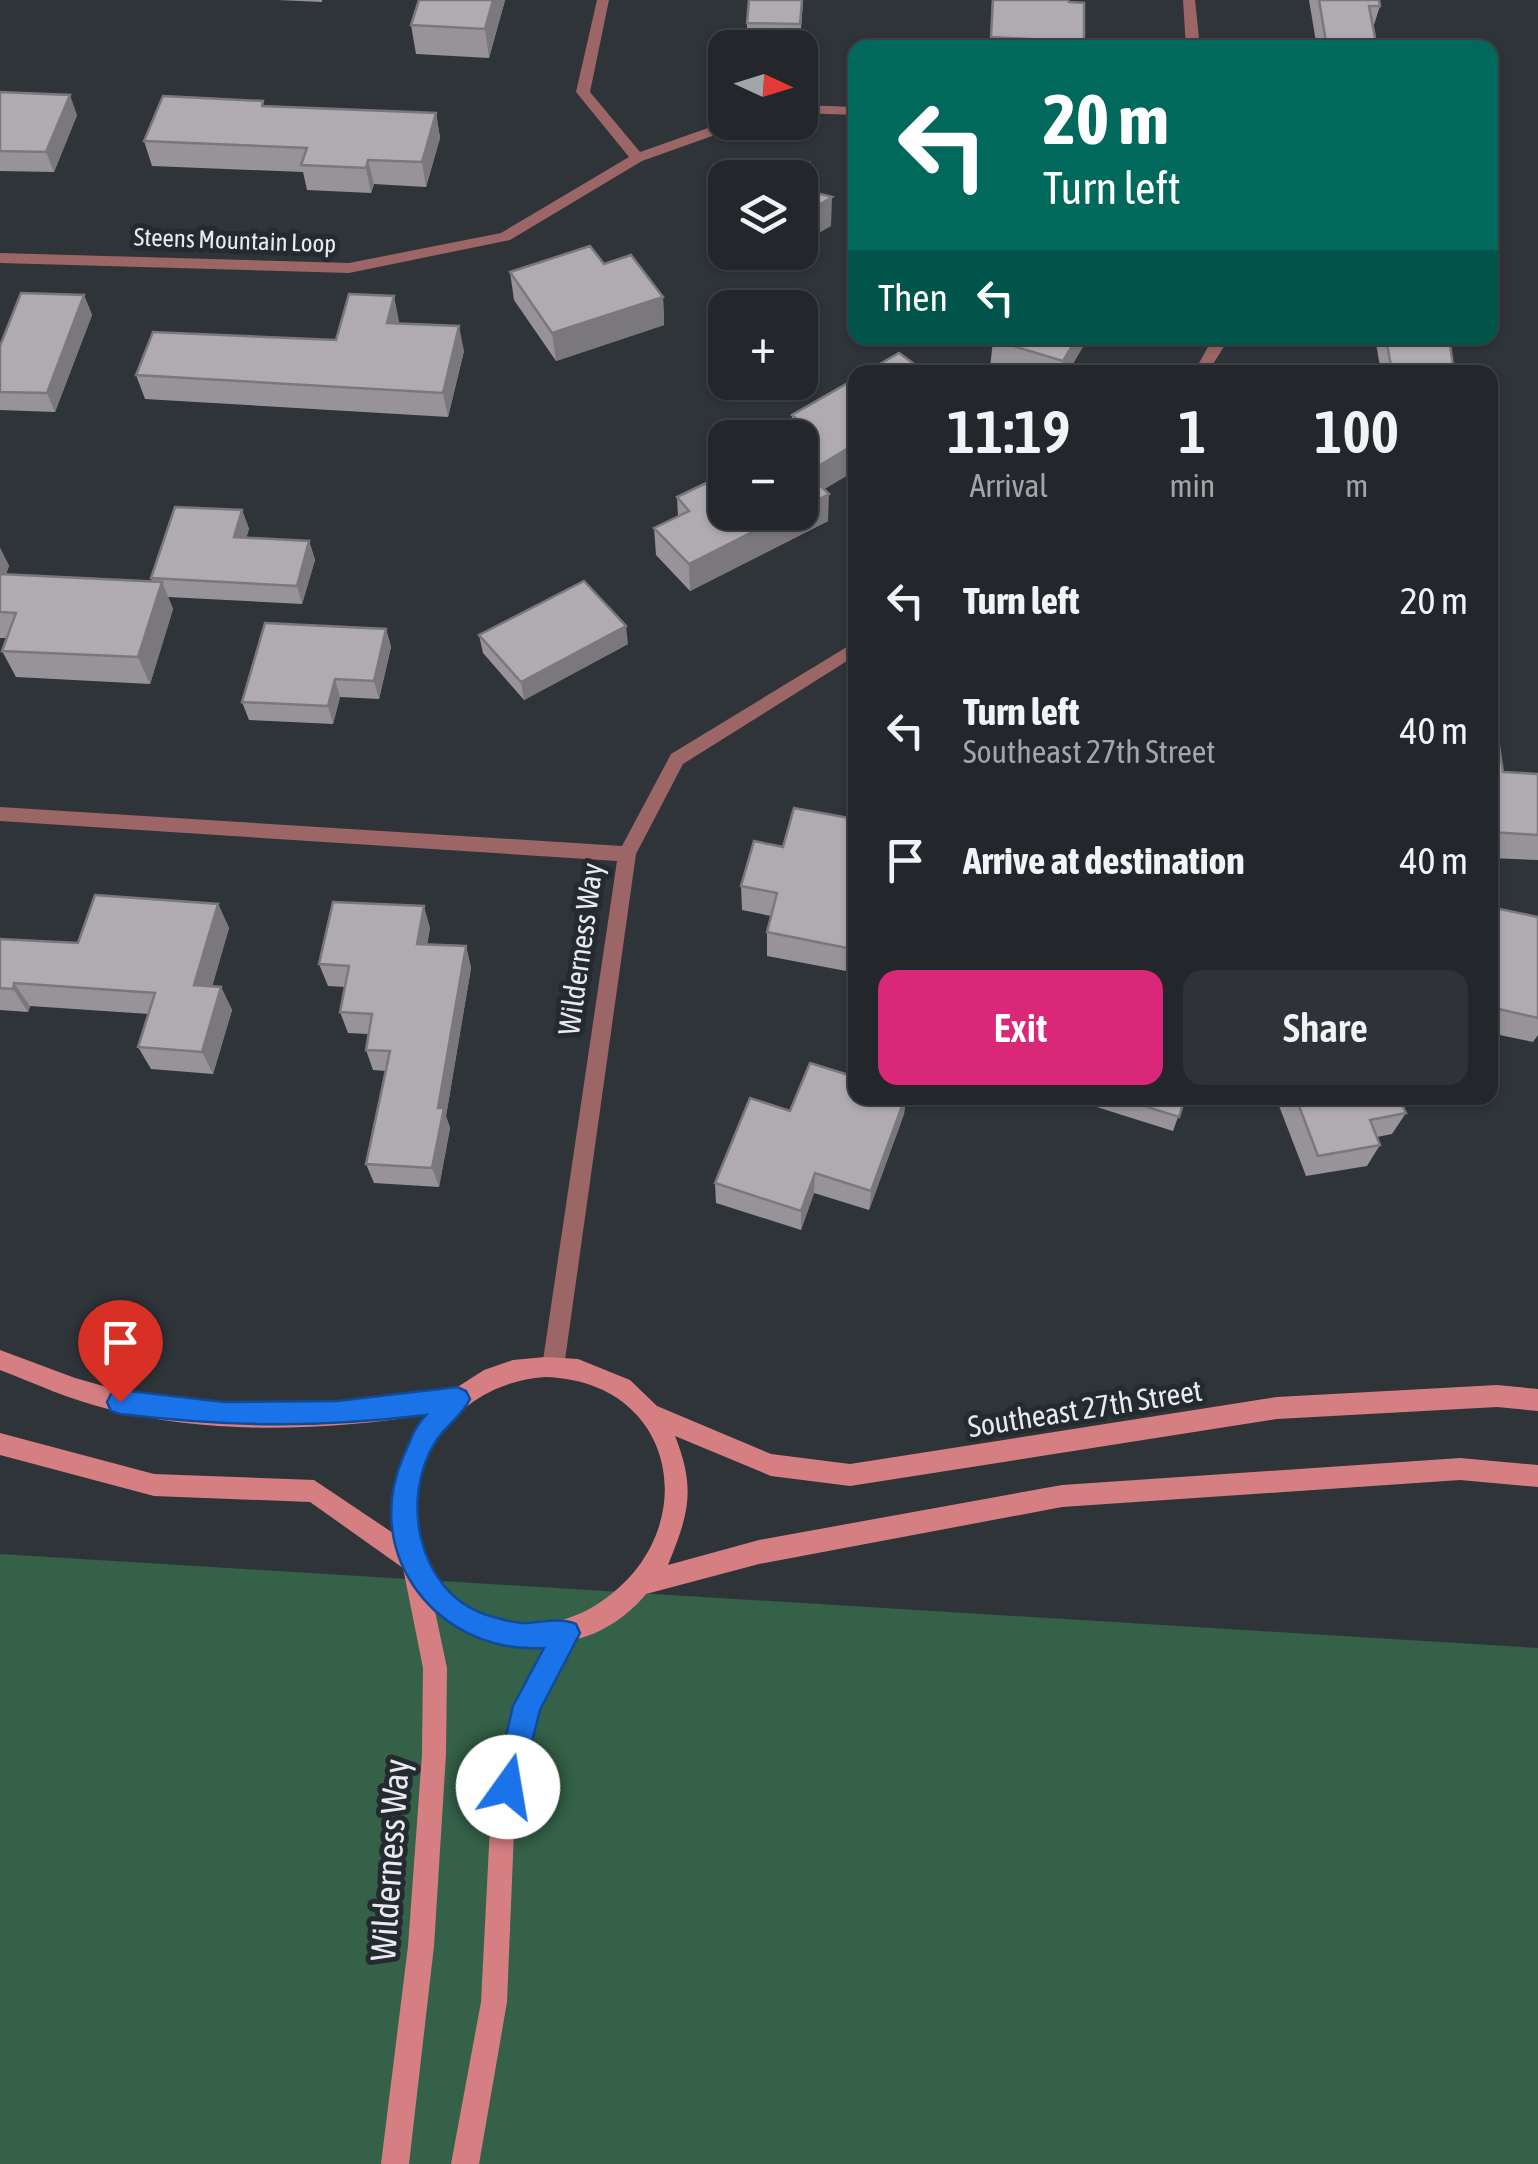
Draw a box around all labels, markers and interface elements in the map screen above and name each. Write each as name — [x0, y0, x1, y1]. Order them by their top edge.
north arrow — [708, 30, 818, 140]
map controls — [708, 30, 818, 530]
text: 20 m — [1043, 79, 1169, 159]
icon: left — [878, 80, 1008, 210]
button: layers — [708, 160, 818, 270]
text: Turn left — [1043, 162, 1181, 214]
street label: Steens Mountain Loop — [133, 222, 337, 258]
icon: left — [968, 270, 1023, 325]
text: Then — [878, 276, 948, 319]
button: + — [708, 290, 818, 400]
text: 11:19 — [947, 397, 1070, 466]
text: 1 — [1178, 397, 1207, 466]
text: 100 — [1314, 397, 1399, 466]
button: − — [708, 420, 818, 530]
text: Arrival — [970, 467, 1048, 504]
text: min — [1169, 467, 1215, 504]
text: m — [1345, 467, 1368, 504]
icon: left — [878, 573, 933, 628]
text: Turn left — [963, 579, 1079, 622]
text: 20 m — [1400, 579, 1468, 622]
text: Turn left — [963, 690, 1079, 733]
icon: left — [878, 703, 933, 758]
text: 40 m — [1400, 709, 1468, 752]
text: Southeast 27th Street — [963, 733, 1215, 770]
icon: arrive — [878, 833, 933, 888]
text: Arrive at destination — [963, 839, 1245, 882]
text: 40 m — [1400, 839, 1468, 882]
street label: Wilderness Way — [551, 861, 609, 1037]
button: Exit — [878, 970, 1163, 1085]
button: Share — [1183, 970, 1468, 1085]
pin — [78, 1300, 163, 1403]
icon: arrive — [93, 1315, 148, 1370]
street label: Southeast 27th Street — [965, 1373, 1204, 1443]
position arrow — [456, 1735, 560, 1839]
street label: Wilderness Way — [362, 1758, 416, 1962]

